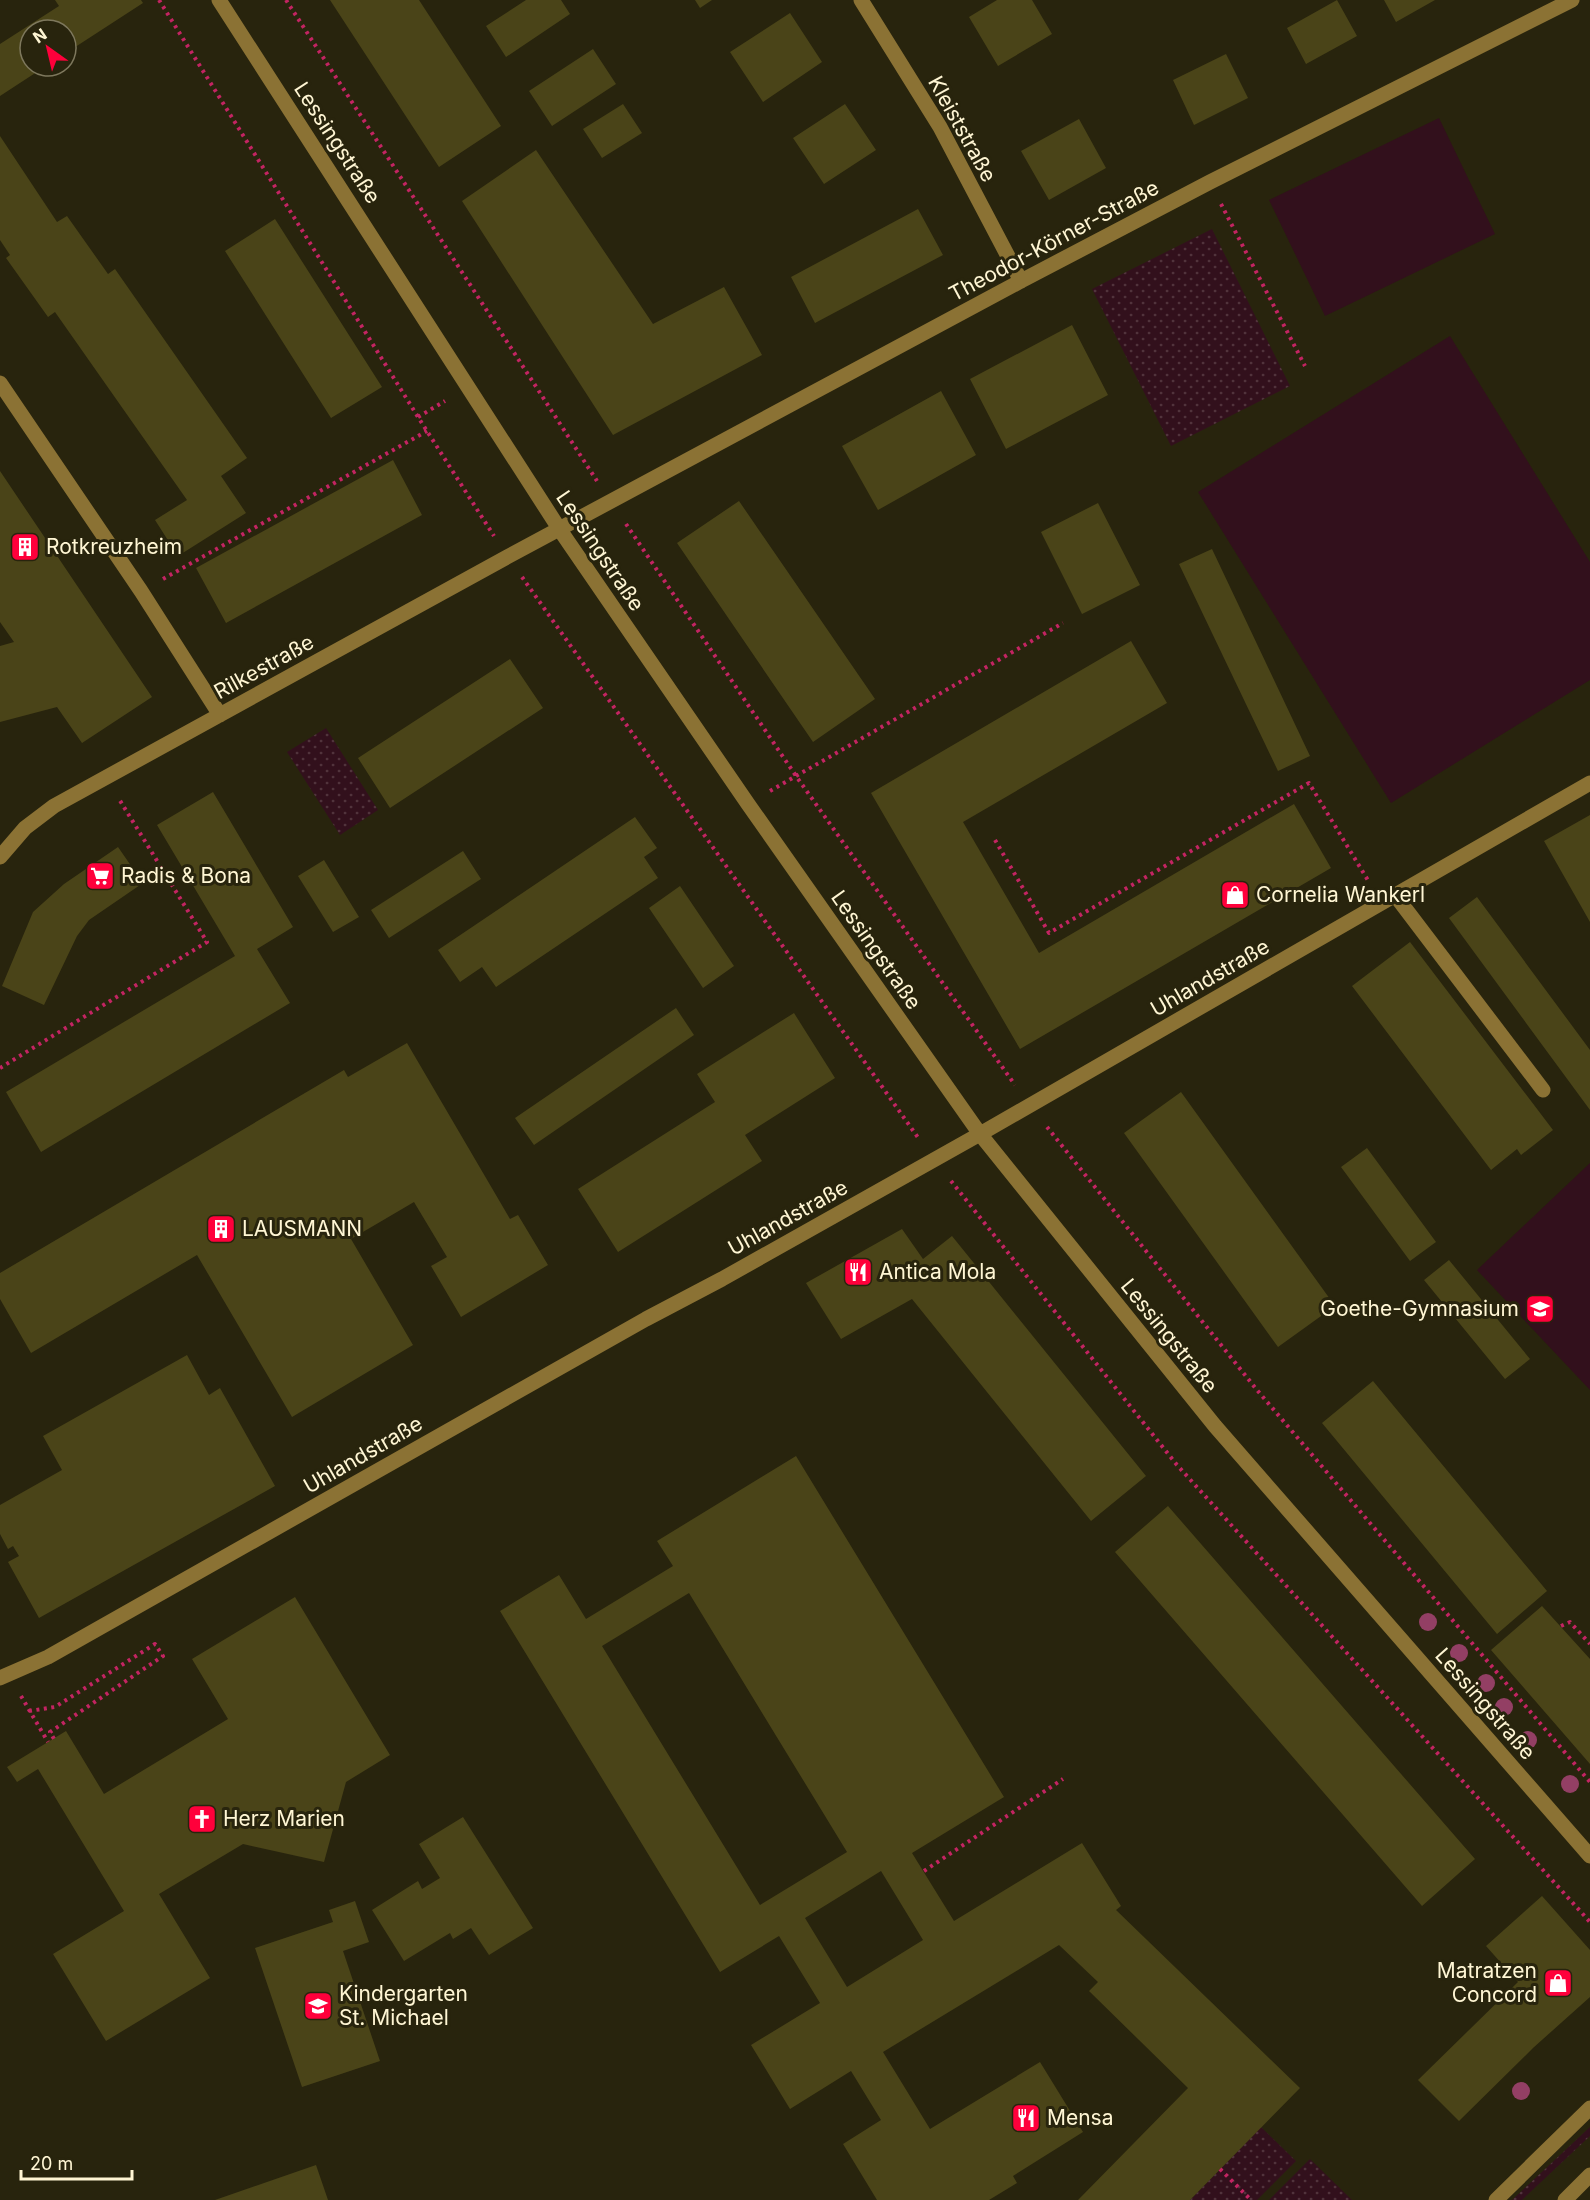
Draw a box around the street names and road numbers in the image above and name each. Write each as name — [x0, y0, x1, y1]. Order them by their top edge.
street label: Kleiststraße — [923, 71, 1002, 186]
street label: Lessingstraße — [289, 77, 386, 208]
street label: Theodor-Körner-Straße — [945, 175, 1163, 306]
street label: Lessingstraße — [551, 486, 650, 616]
street label: Rilkestraße — [210, 629, 318, 704]
street label: Lessingstraße — [826, 885, 927, 1014]
street label: Uhlandstraße — [1146, 933, 1274, 1022]
street label: Uhlandstraße — [724, 1174, 852, 1261]
street label: Lessingstraße — [1116, 1274, 1223, 1398]
street label: Uhlandstraße — [299, 1410, 427, 1499]
street label: Lessingstraße — [1430, 1643, 1541, 1765]

